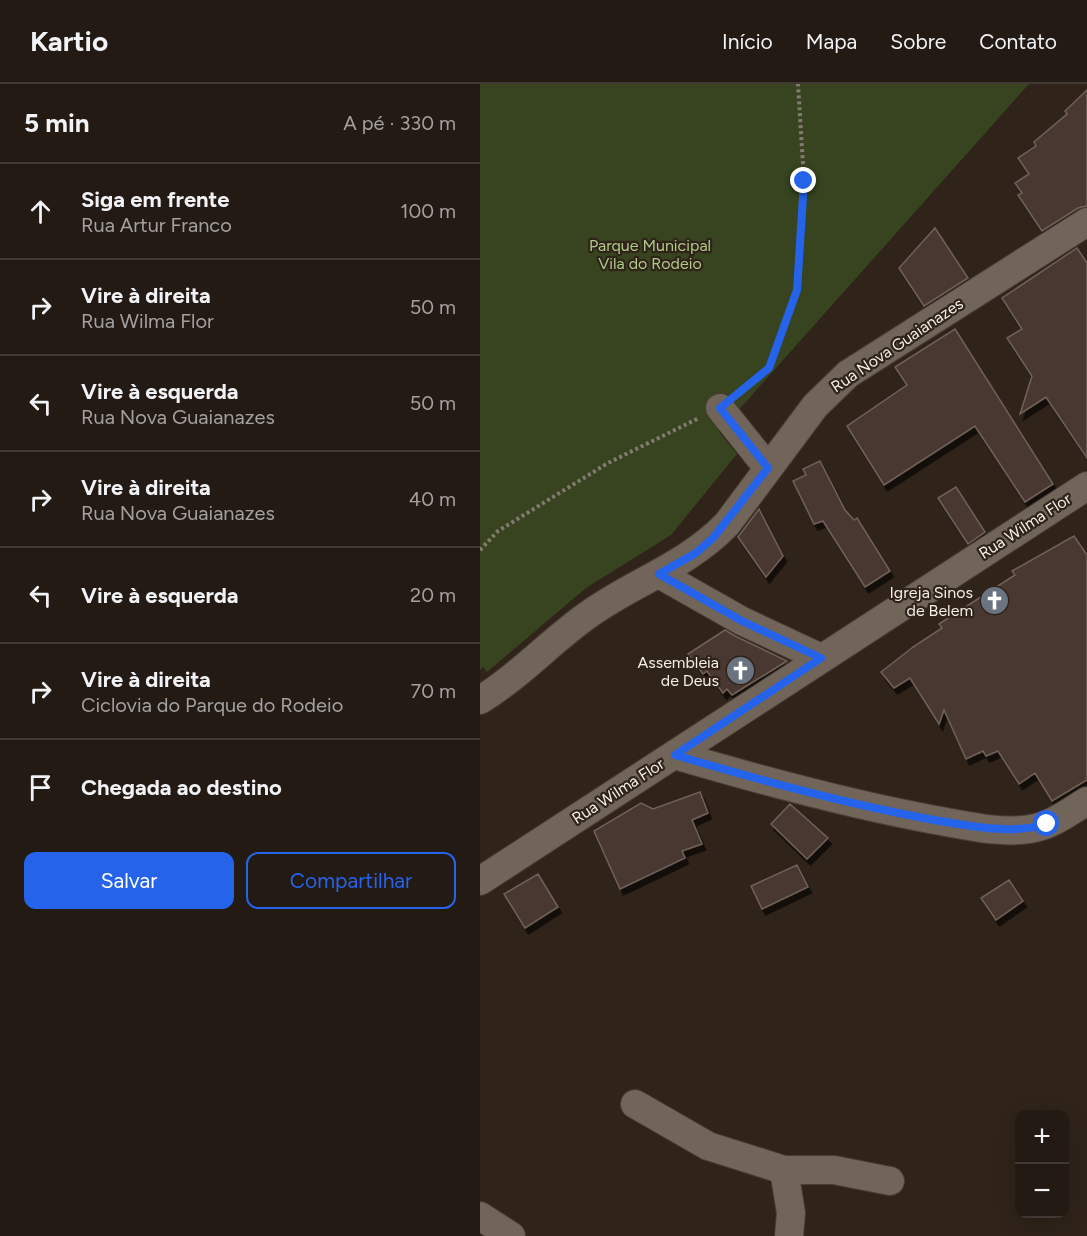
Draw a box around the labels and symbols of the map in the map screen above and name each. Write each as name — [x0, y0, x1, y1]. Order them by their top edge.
route end — [790, 167, 816, 193]
park label: Parque Municipal Vila do Rodeio — [589, 236, 711, 273]
street label: Rua Nova Guaianazes — [827, 294, 967, 396]
street label: Rua Wilma Flor — [975, 489, 1075, 563]
place label: Igreja Sinos de Belem — [890, 583, 973, 620]
church icon: Igreja Sinos de Belem — [978, 585, 1010, 617]
place label: Assembleia de Deus — [637, 653, 719, 690]
church icon: Assembleia de Deus — [724, 655, 756, 687]
street label: Rua Wilma Flor — [568, 754, 668, 828]
route start — [1033, 810, 1059, 836]

